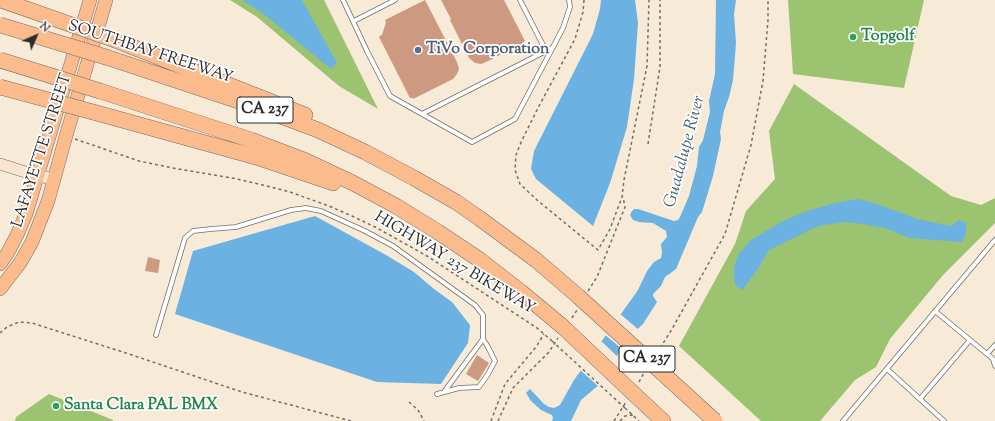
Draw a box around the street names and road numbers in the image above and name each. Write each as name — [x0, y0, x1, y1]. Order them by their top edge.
street label: SOUTHBAY FREEWAY — [65, 17, 235, 89]
street label: LAFAYETTE STREET — [9, 72, 77, 230]
road number: CA 237 — [237, 97, 293, 123]
street label: HIGHWAY 237 BIKEWAY — [370, 208, 538, 320]
road number: CA 237 — [619, 346, 675, 372]

